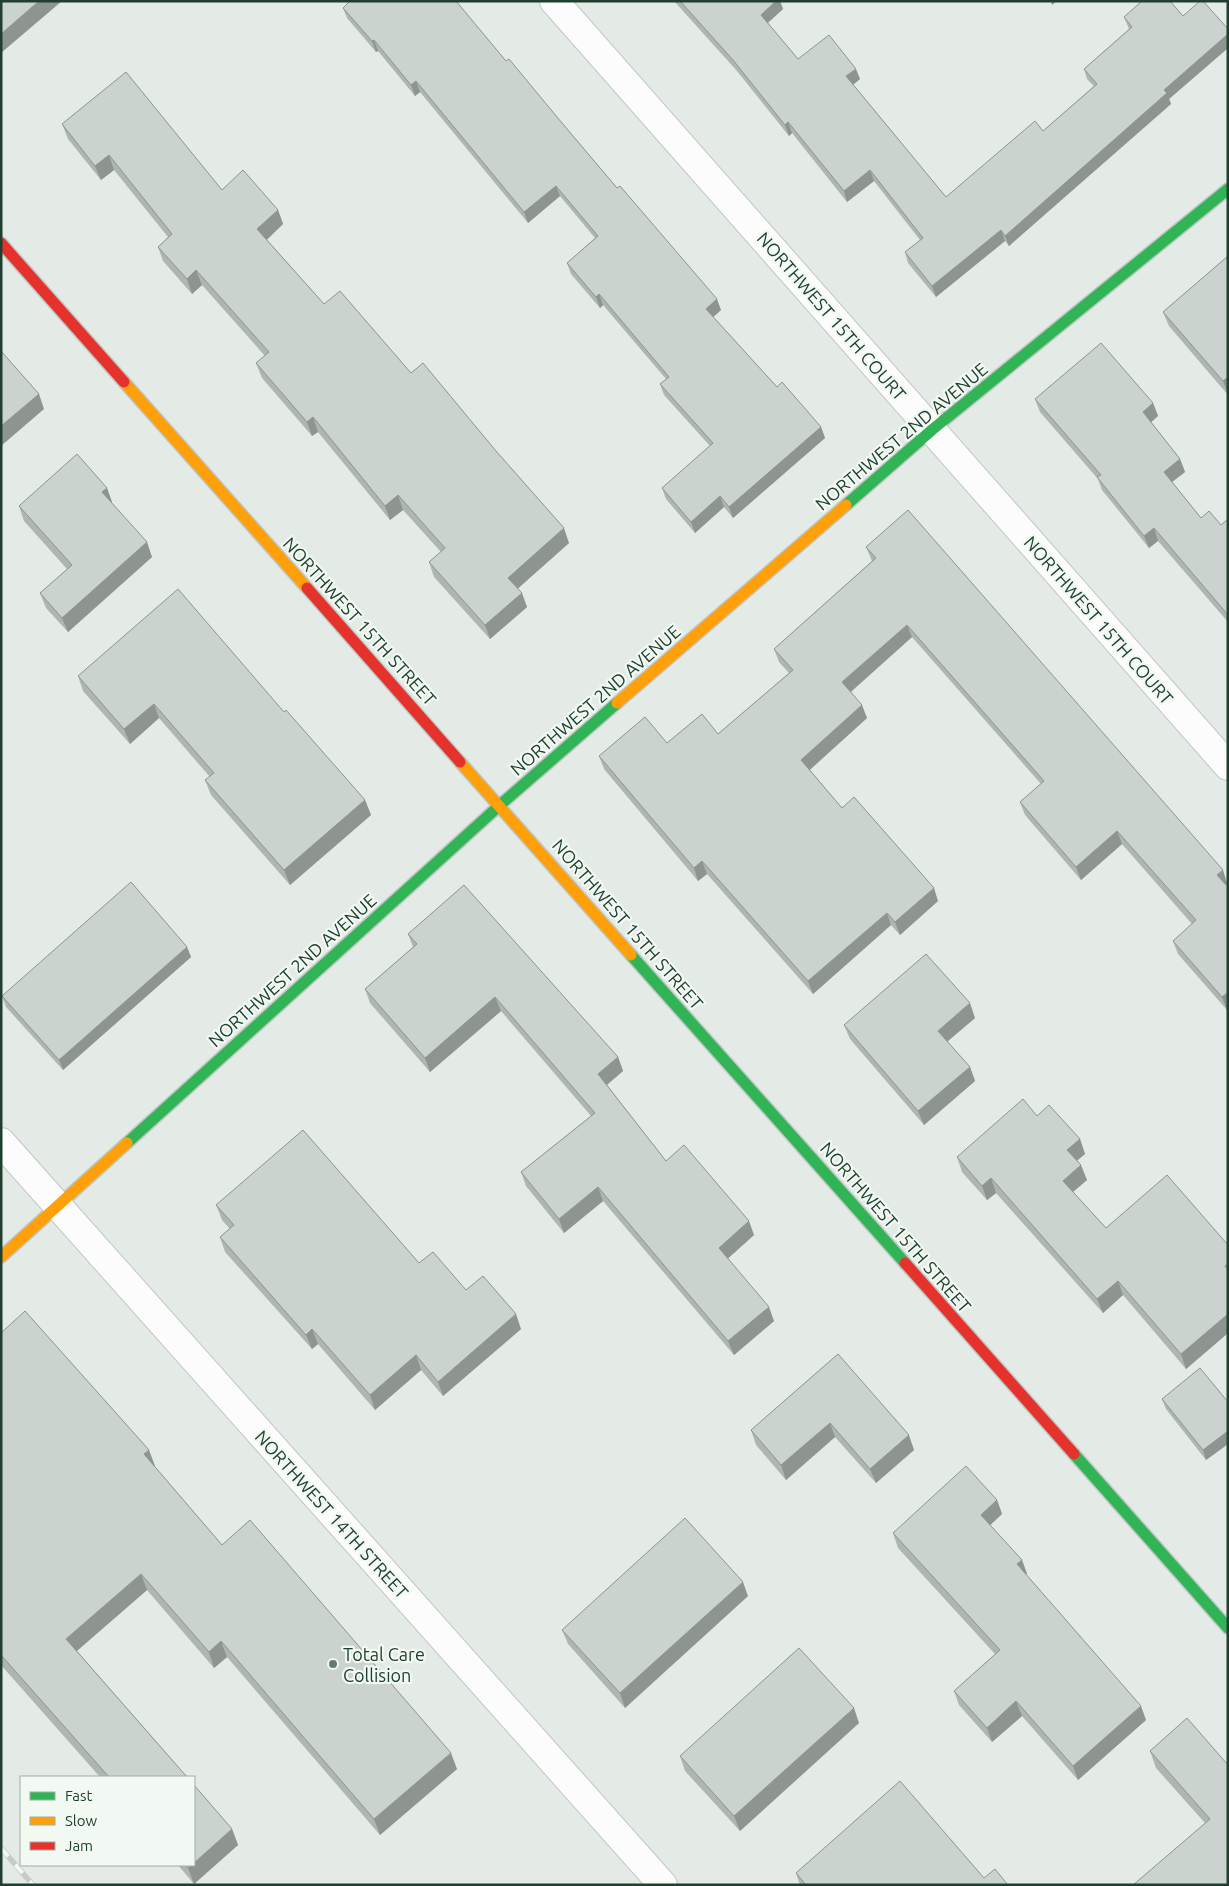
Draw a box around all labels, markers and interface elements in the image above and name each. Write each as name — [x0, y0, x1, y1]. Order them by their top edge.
street label: NORTHWEST 15TH COURT — [754, 228, 910, 404]
street label: NORTHWEST 2ND AVENUE — [811, 358, 991, 514]
street label: NORTHWEST 15TH COURT — [1021, 532, 1177, 708]
street label: NORTHWEST 15TH STREET — [279, 533, 441, 709]
street label: NORTHWEST 2ND AVENUE — [506, 621, 684, 779]
street label: NORTHWEST 15TH STREET — [549, 835, 707, 1013]
street label: NORTHWEST 2ND AVENUE — [204, 890, 380, 1050]
street label: NORTHWEST 15TH STREET — [817, 1138, 975, 1316]
street label: NORTHWEST 14TH STREET — [251, 1426, 413, 1602]
place label: Total Care Collision — [343, 1644, 425, 1685]
marker: Total Care Collision — [327, 1658, 339, 1670]
legend — [20, 1776, 195, 1866]
text: Fast — [65, 1787, 93, 1804]
text: Slow — [65, 1812, 98, 1829]
text: Jam — [65, 1837, 93, 1854]

